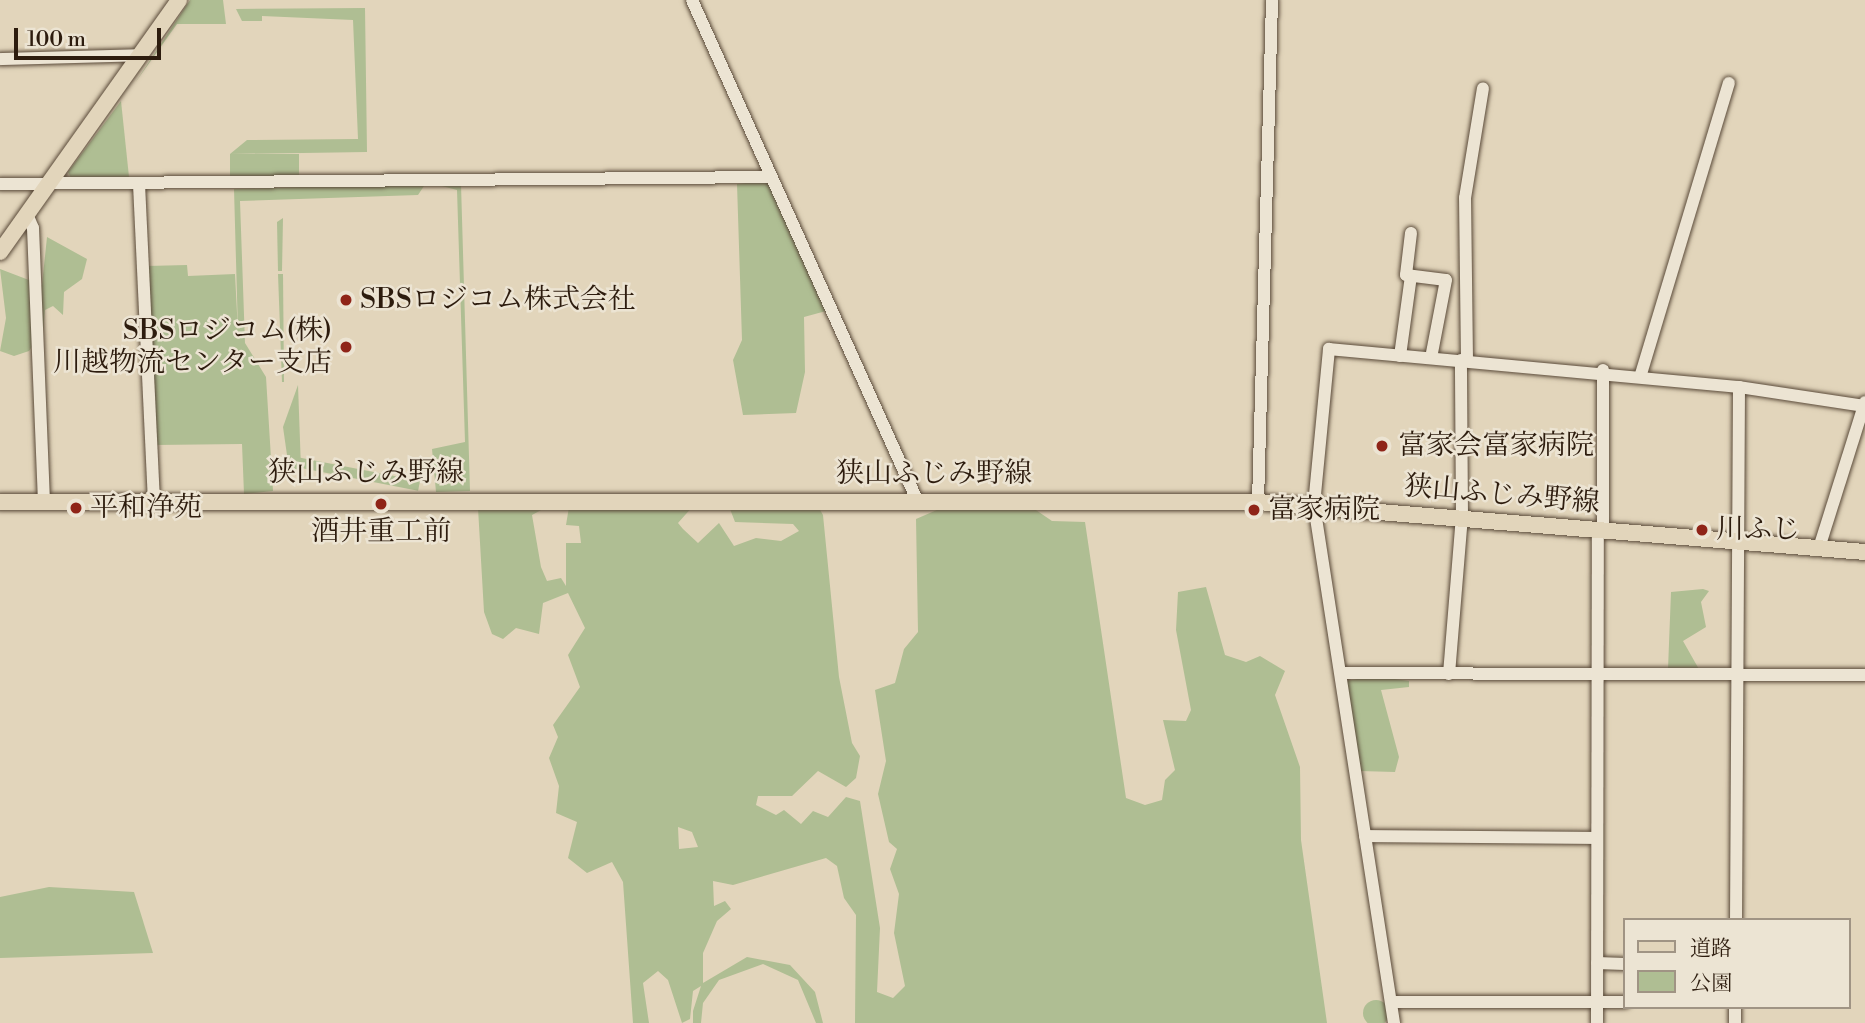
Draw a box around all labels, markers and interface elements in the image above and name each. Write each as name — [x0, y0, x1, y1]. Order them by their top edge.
scale bar — [18, 14, 164, 58]
text: 100 m — [27, 27, 86, 53]
place label: SBSロジコム株式会社 — [360, 283, 636, 317]
marker: SBSロジコム株式会社 — [338, 292, 354, 308]
place label: SBSロジコム(株) 川越物流センター支店 — [52, 314, 332, 380]
marker: SBSロジコム(株) 川越物流センター支店 — [338, 339, 354, 355]
place label: 富家会富家病院 — [1398, 429, 1594, 463]
marker: 富家会富家病院 — [1372, 436, 1392, 456]
street label: 狭山ふじみ野線 — [268, 456, 464, 490]
street label: 狭山ふじみ野線 — [836, 457, 1032, 491]
street label: 狭山ふじみ野線 — [1403, 470, 1601, 520]
place label: 平和浄苑 — [90, 491, 202, 525]
place label: 富家病院 — [1268, 493, 1380, 527]
marker: 酒井重工前 — [373, 496, 389, 512]
marker: 平和浄苑 — [68, 500, 84, 516]
marker: 富家病院 — [1246, 502, 1262, 518]
place label: 川ふじ — [1716, 513, 1800, 547]
place label: 酒井重工前 — [311, 515, 451, 549]
marker: 川ふじ — [1694, 522, 1710, 538]
legend — [1624, 918, 1851, 1009]
text: 道路 — [1690, 936, 1732, 962]
text: 公園 — [1690, 971, 1732, 997]

